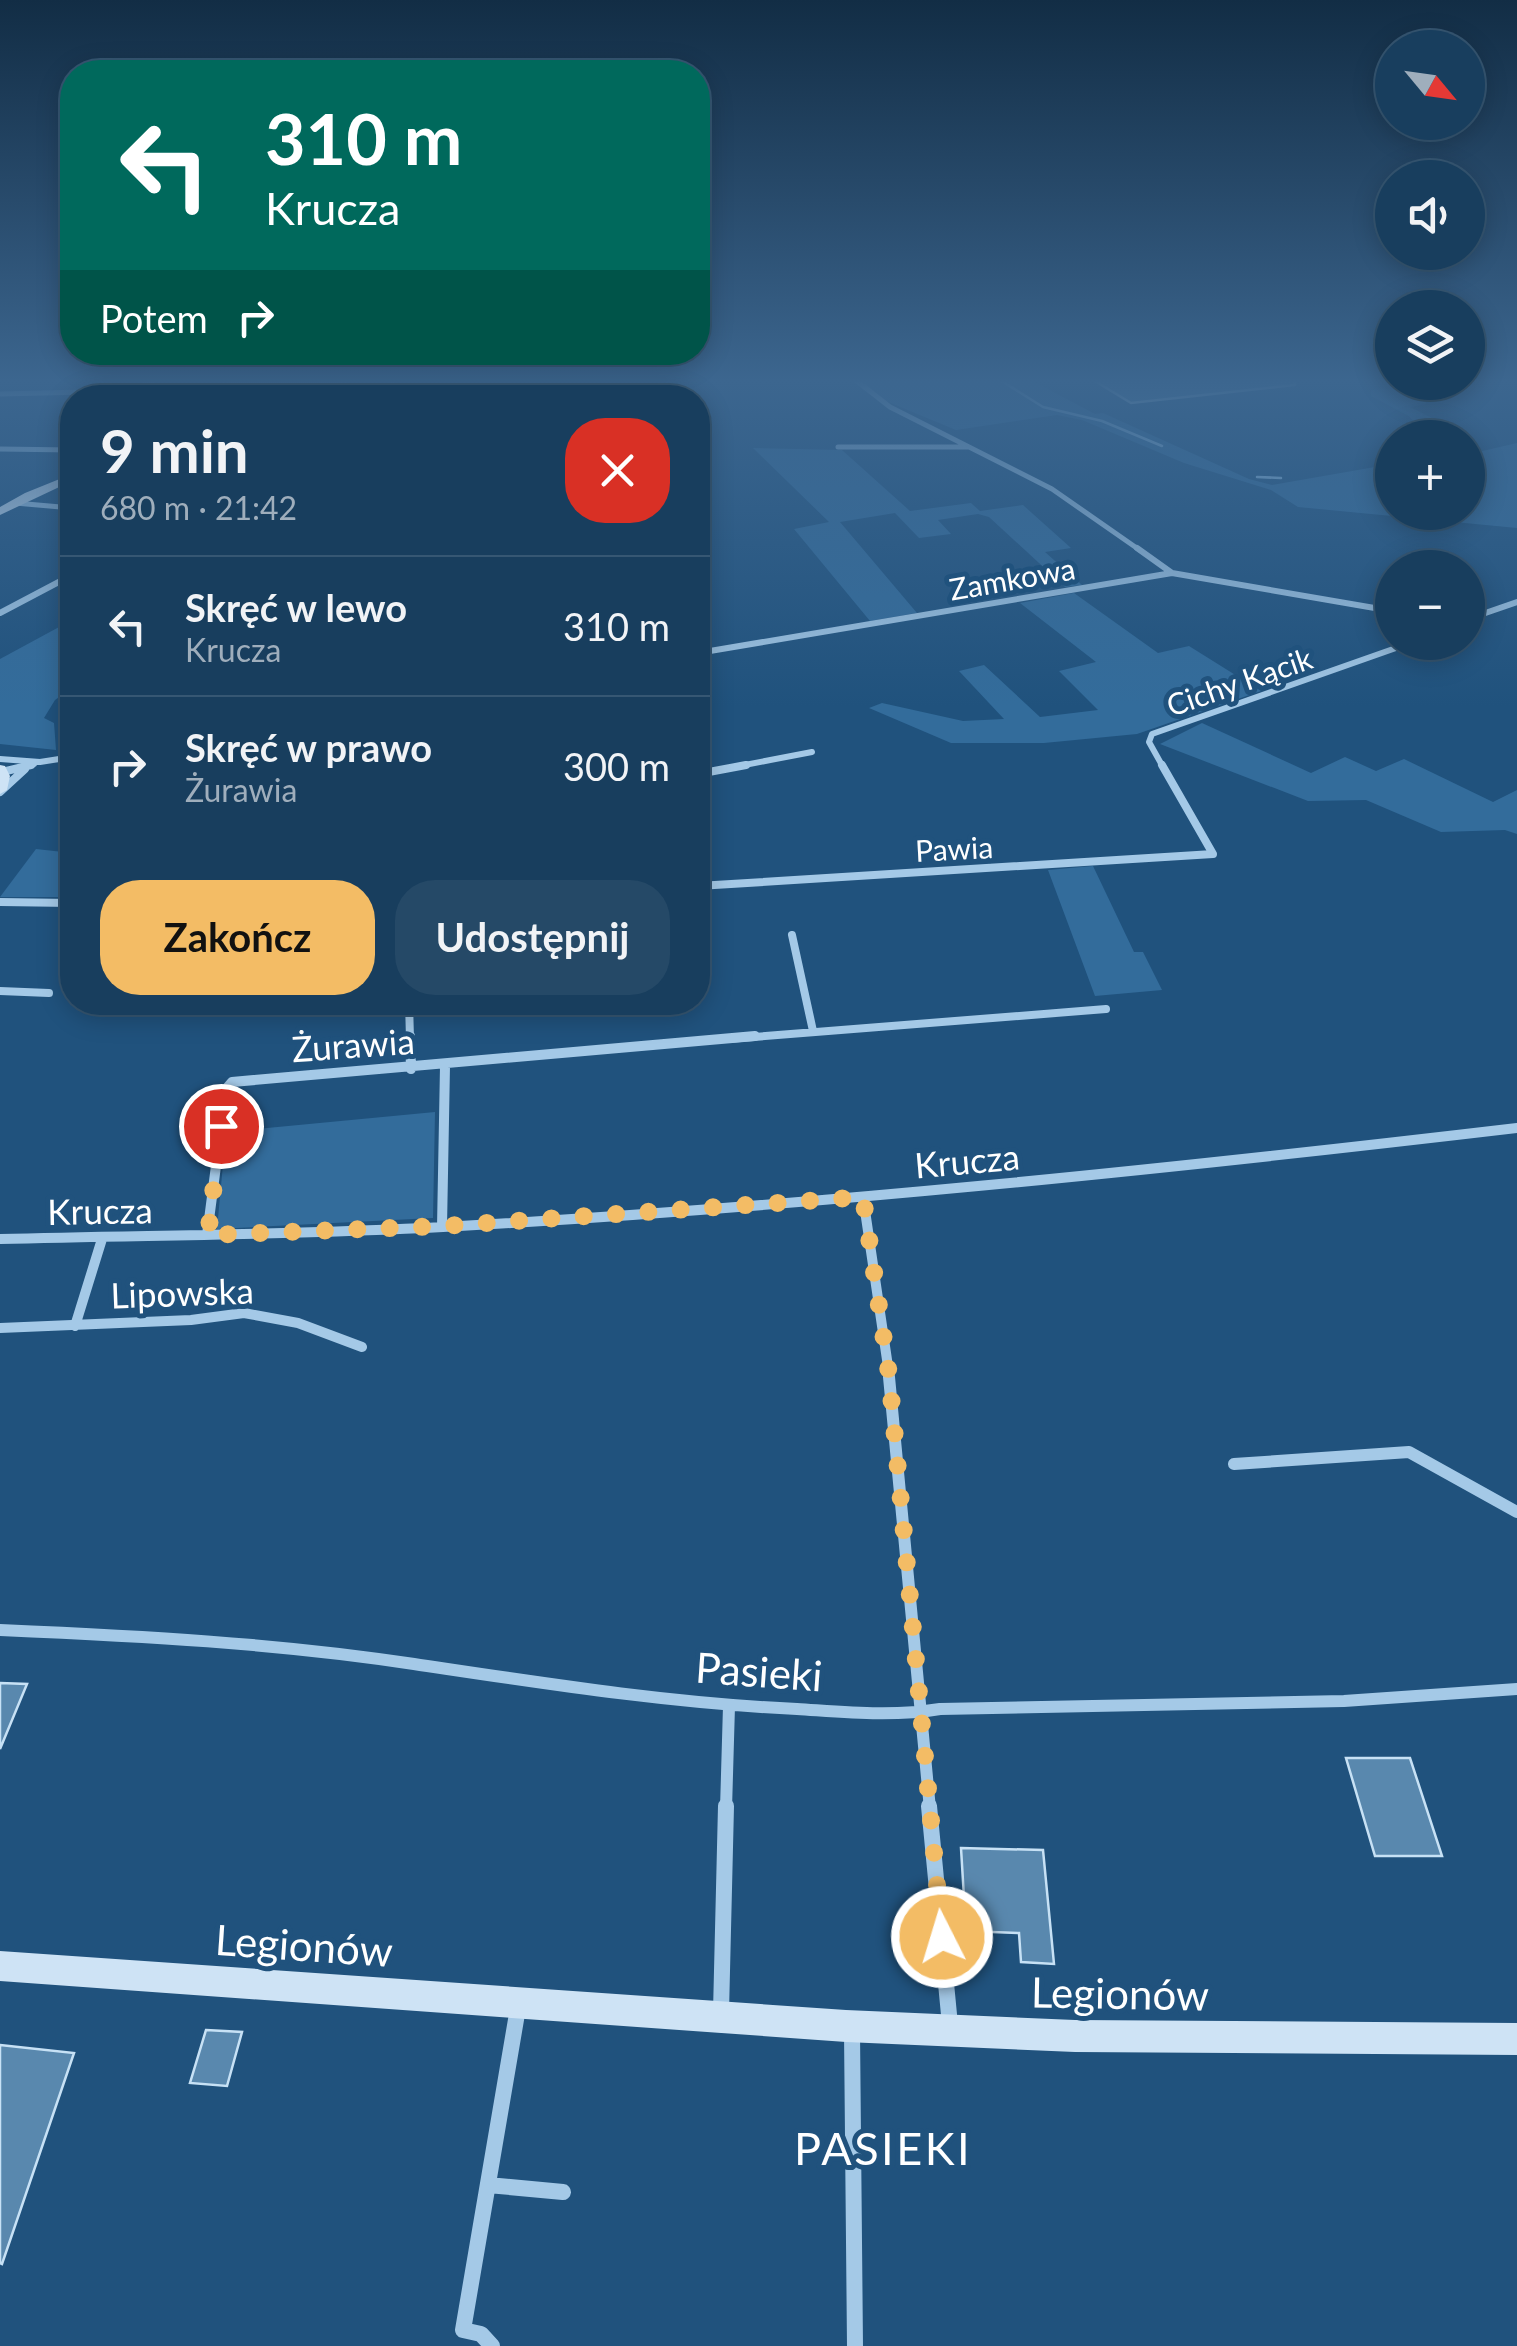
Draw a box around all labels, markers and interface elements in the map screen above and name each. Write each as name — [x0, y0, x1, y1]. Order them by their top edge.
north arrow — [1375, 30, 1485, 140]
map controls — [1375, 30, 1485, 660]
text: 310 m — [265, 96, 462, 180]
icon: left — [100, 100, 230, 230]
button: sound — [1375, 160, 1485, 270]
text: Krucza — [265, 181, 400, 235]
icon: right — [228, 290, 283, 345]
button: layers — [1375, 290, 1485, 400]
text: Potem — [100, 295, 208, 341]
text: 9 min — [100, 414, 249, 486]
button: close — [565, 418, 670, 523]
button: + — [1375, 420, 1485, 530]
text: 680 m · 21:42 — [100, 488, 297, 527]
street label: Zamkowa — [946, 549, 1078, 607]
button: − — [1375, 550, 1485, 660]
text: Skręć w lewo — [185, 584, 407, 630]
icon: left — [100, 599, 155, 654]
text: 310 m — [563, 603, 670, 649]
text: Krucza — [185, 630, 281, 669]
street label: Cichy Kącik — [1161, 639, 1317, 723]
text: Skręć w prawo — [185, 724, 432, 770]
icon: right — [100, 739, 155, 794]
text: 300 m — [563, 743, 670, 789]
text: Żurawia — [185, 770, 297, 809]
street label: Pawia — [914, 828, 994, 868]
button: Zakończ — [100, 880, 375, 995]
button: Udostępnij — [395, 880, 670, 995]
street label: Żurawia — [290, 1019, 416, 1069]
pin — [179, 1084, 264, 1169]
icon: arrive — [194, 1099, 249, 1154]
street label: Krucza — [913, 1134, 1021, 1186]
street label: Krucza — [47, 1188, 153, 1232]
street label: Lipowska — [110, 1269, 254, 1315]
street label: Pasieki — [694, 1642, 824, 1700]
position arrow — [890, 1885, 994, 1989]
street label: Legionów — [214, 1914, 394, 1976]
street label: Legionów — [1031, 1966, 1209, 2020]
district label: PASIEKI — [794, 2121, 972, 2175]

